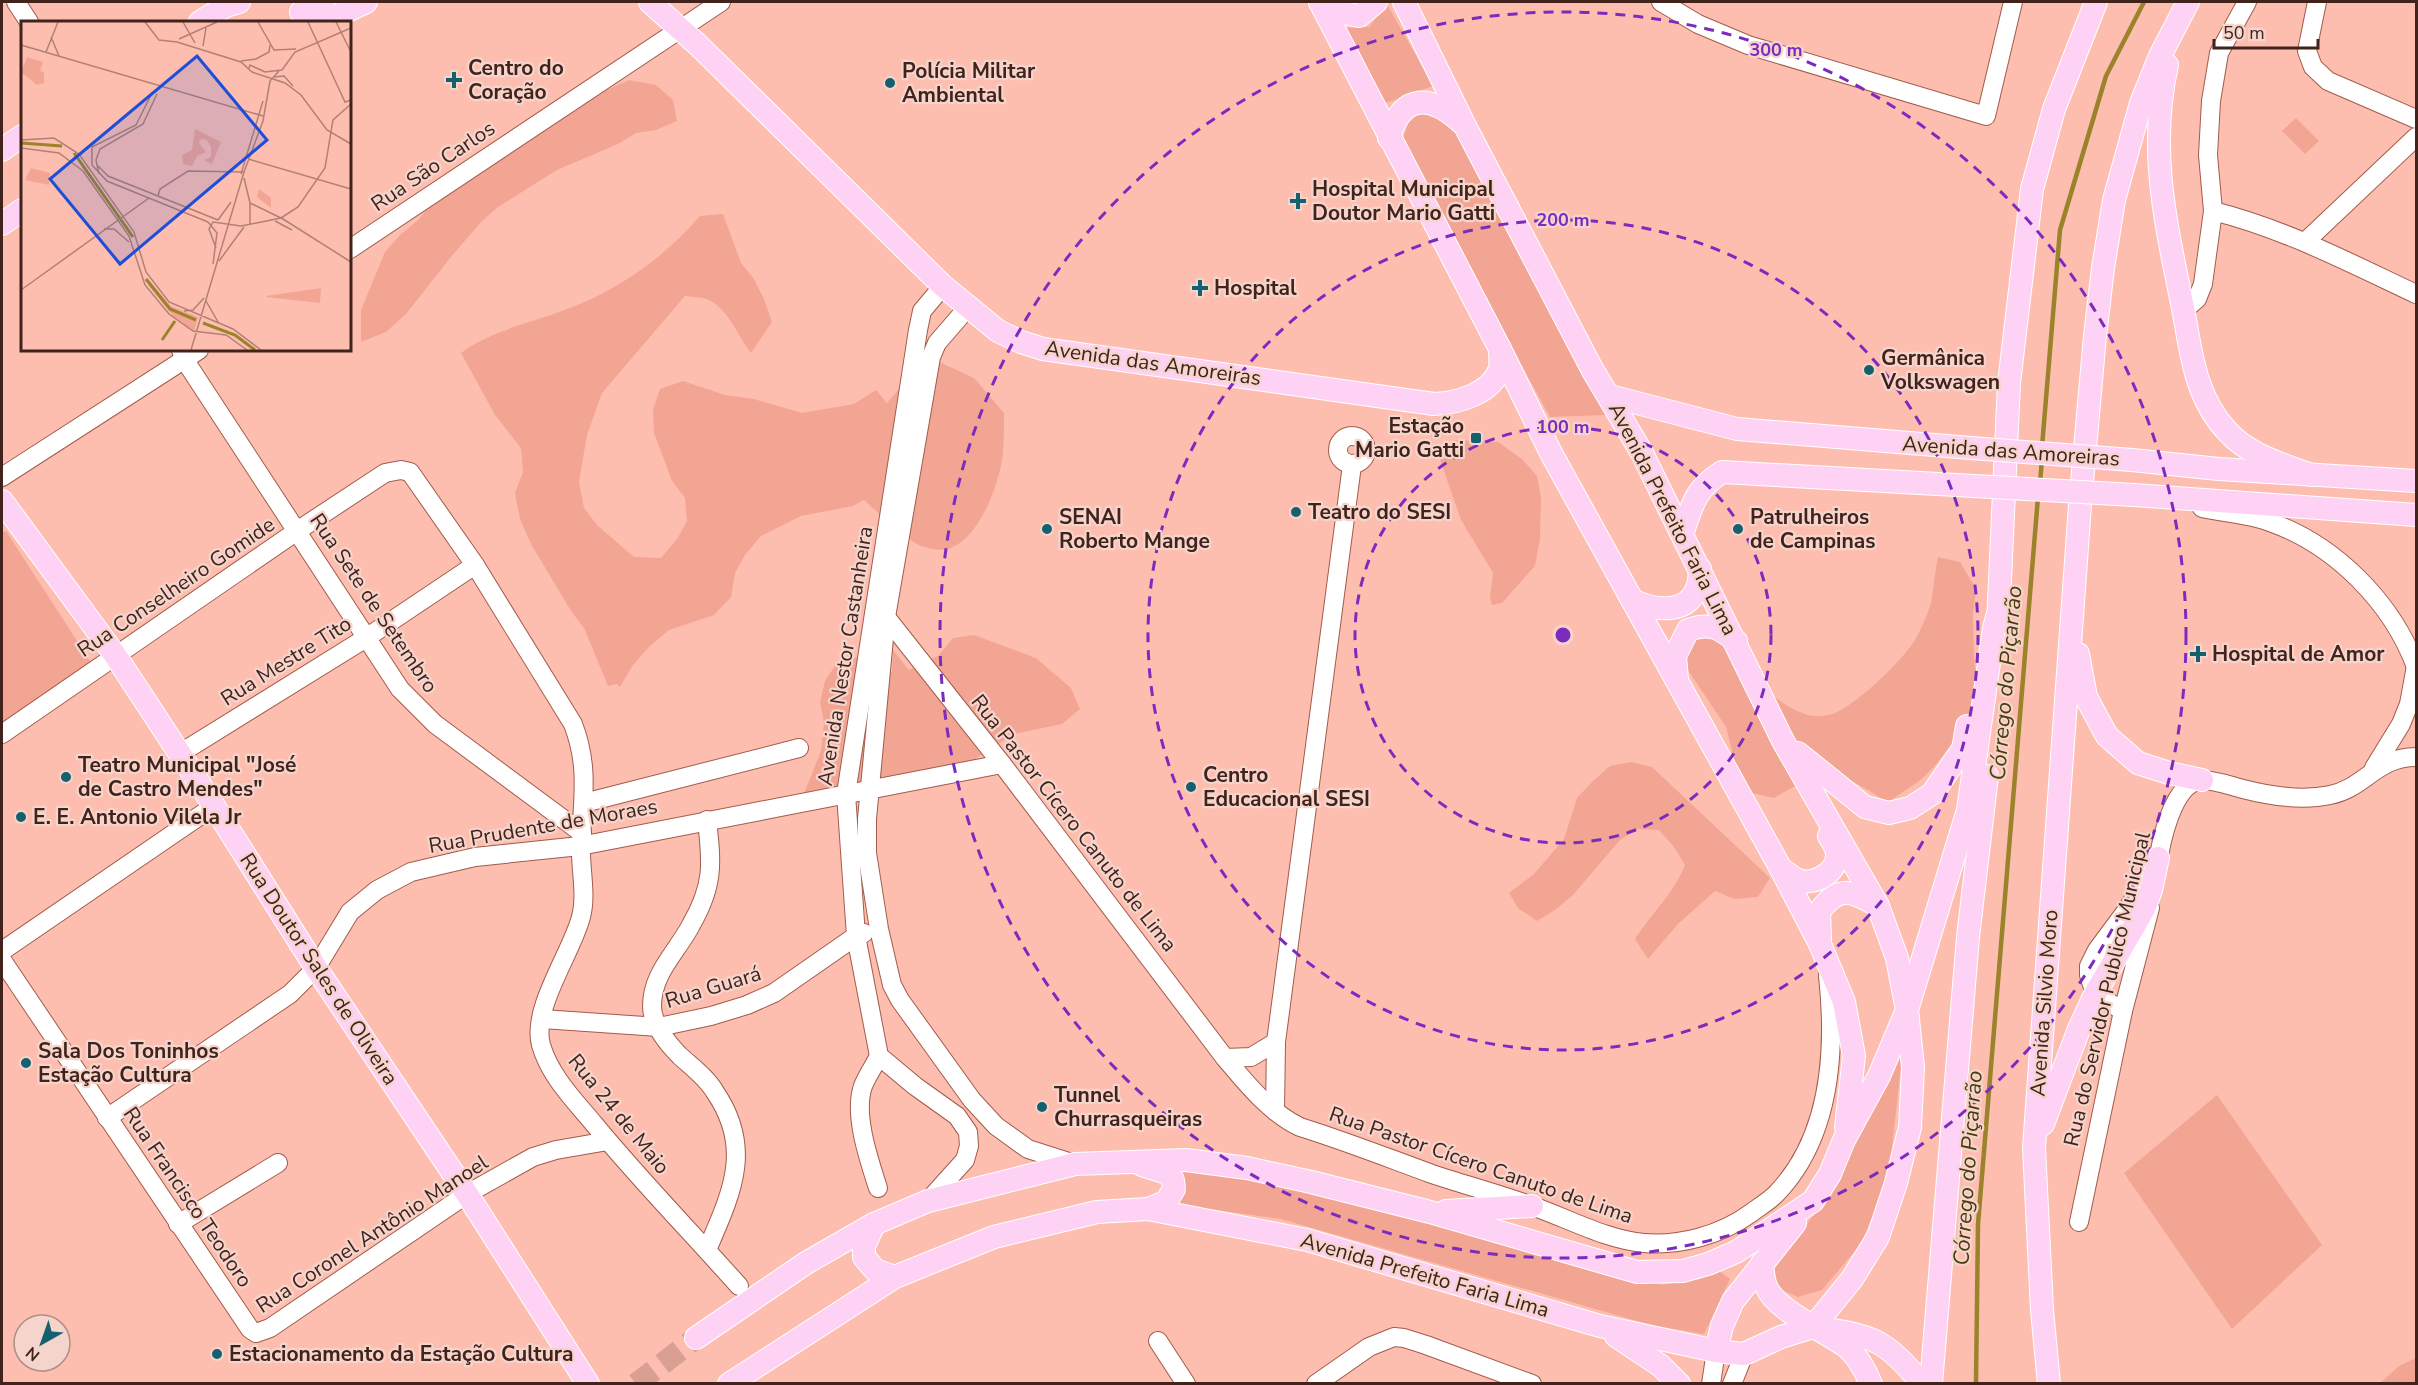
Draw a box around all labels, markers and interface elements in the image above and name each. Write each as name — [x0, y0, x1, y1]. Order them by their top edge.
scale bar — [2214, 12, 2318, 50]
inset map — [21, 21, 351, 351]
text: 50 m — [2223, 21, 2265, 45]
text: 300 m — [1749, 38, 1803, 62]
place label: Centro do Coração — [468, 54, 564, 106]
place label: Polícia Militar Ambiental — [902, 57, 1036, 109]
marker: Centro do Coração — [445, 71, 463, 89]
marker: Polícia Militar Ambiental — [883, 76, 897, 90]
street label: Rua São Carlos — [366, 114, 500, 218]
place label: Hospital Municipal Doutor Mario Gatti — [1312, 175, 1495, 227]
marker: Hospital Municipal Doutor Mario Gatti — [1289, 192, 1307, 210]
text: 200 m — [1536, 208, 1590, 232]
place label: Hospital — [1214, 274, 1297, 302]
marker: Hospital — [1191, 279, 1209, 297]
street label: Avenida das Amoreiras — [1043, 334, 1263, 392]
place label: Germânica Volkswagen — [1880, 344, 2000, 396]
marker: Germânica Volkswagen — [1862, 363, 1876, 377]
street label: Avenida Prefeito Faria Lima — [1602, 398, 1744, 640]
place label: Estação Mario Gatti — [1355, 412, 1464, 464]
text: 100 m — [1536, 415, 1590, 439]
street label: Avenida das Amoreiras — [1901, 429, 2121, 473]
marker: Estação Mario Gatti — [1469, 431, 1483, 445]
place label: Teatro do SESI — [1308, 498, 1451, 526]
place label: SENAI Roberto Mange — [1059, 503, 1210, 555]
place label: Patrulheiros de Campinas — [1750, 503, 1875, 555]
marker: Teatro do SESI — [1289, 505, 1303, 519]
street label: Rua Sete de Setembro — [303, 508, 445, 698]
street label: Rua Conselheiro Gomide — [72, 510, 280, 664]
marker: SENAI Roberto Mange — [1040, 522, 1054, 536]
marker: Patrulheiros de Campinas — [1731, 522, 1745, 536]
street label: Avenida Nestor Castanheira — [811, 524, 879, 788]
water label: Córrego do Piçarrão — [1983, 584, 2029, 782]
street label: Rua Mestre Tito — [215, 610, 357, 712]
centre of rings — [1553, 625, 1573, 645]
place label: Hospital de Amor — [2212, 640, 2385, 668]
marker: Hospital de Amor — [2189, 645, 2207, 663]
street label: Rua Pastor Cícero Canuto de Lima — [965, 689, 1183, 957]
place label: Teatro Municipal "José de Castro Mendes" — [78, 751, 296, 803]
place label: Centro Educacional SESI — [1203, 761, 1370, 813]
marker: Teatro Municipal "José de Castro Mendes" — [59, 770, 73, 784]
marker: Centro Educacional SESI — [1184, 780, 1198, 794]
street label: Rua Prudente de Moraes — [426, 792, 660, 860]
place label: E. E. Antonio Vilela Jr — [33, 803, 242, 831]
marker: E. E. Antonio Vilela Jr — [14, 810, 28, 824]
street label: Rua do Servidor Publico Municipal — [2057, 828, 2157, 1149]
street label: Rua Doutor Sales de Oliveira — [233, 848, 405, 1090]
street label: Avenida Silvio Moro — [2023, 909, 2065, 1097]
street label: Rua Guará — [662, 959, 764, 1015]
place label: Sala Dos Toninhos Estação Cultura — [38, 1037, 219, 1089]
street label: Rua 24 de Maio — [562, 1048, 676, 1180]
marker: Sala Dos Toninhos Estação Cultura — [19, 1056, 33, 1070]
water label: Córrego do Piçarrão — [1946, 1069, 1990, 1267]
place label: Tunnel Churrasqueiras — [1054, 1081, 1202, 1133]
marker: Tunnel Churrasqueiras — [1035, 1100, 1049, 1114]
street label: Rua Pastor Cícero Canuto de Lima — [1325, 1100, 1637, 1230]
street label: Rua Francisco Teodoro — [117, 1101, 259, 1293]
street label: Rua Coronel Antônio Manoel — [251, 1148, 494, 1320]
street label: Avenida Prefeito Faria Lima — [1297, 1226, 1553, 1324]
north arrow — [12, 1313, 72, 1373]
place label: Estacionamento da Estação Cultura — [229, 1340, 573, 1368]
text: N — [21, 1341, 45, 1366]
marker: Estacionamento da Estação Cultura — [210, 1347, 224, 1361]

